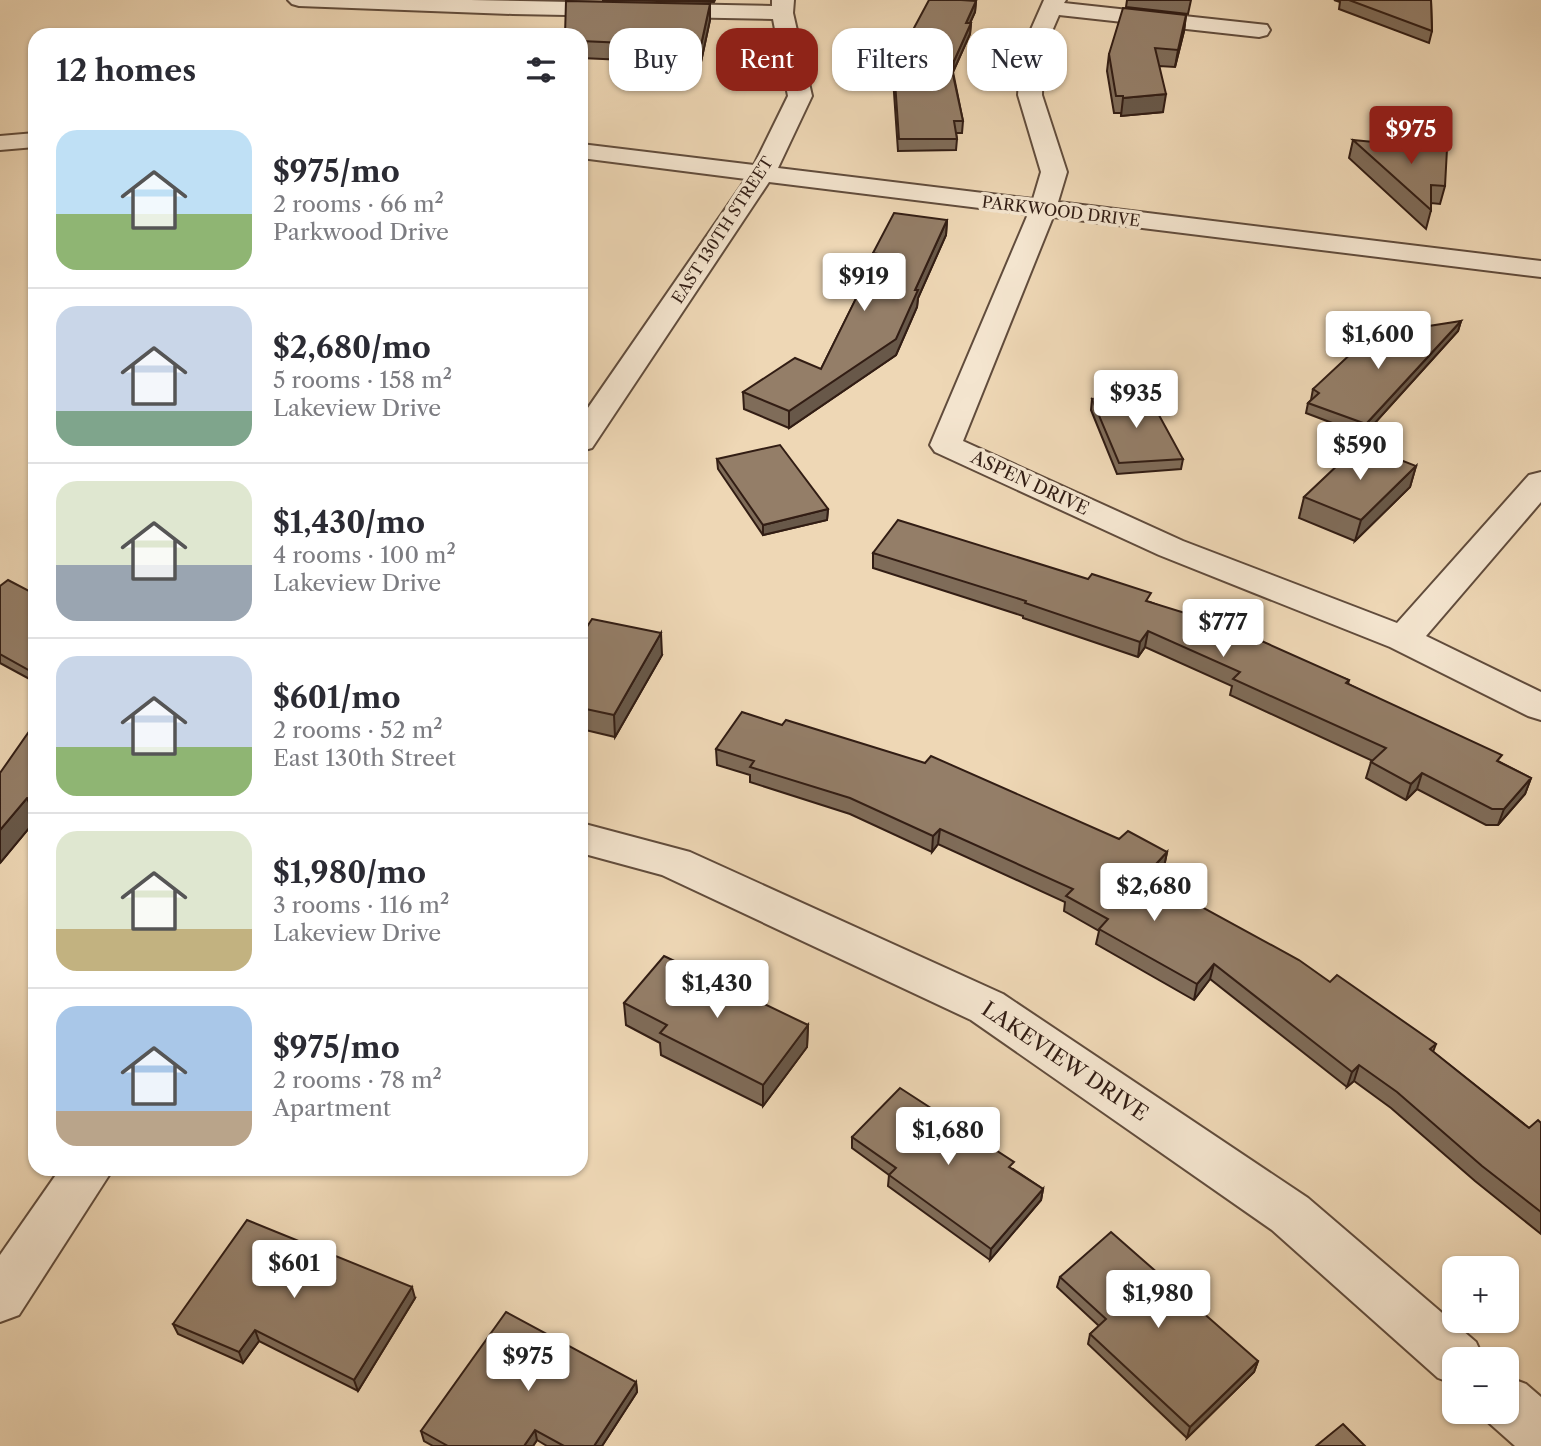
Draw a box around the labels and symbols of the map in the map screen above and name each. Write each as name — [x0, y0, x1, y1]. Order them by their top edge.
pin: $975 — [1370, 106, 1452, 166]
street label: EAST 130TH STREET — [667, 153, 777, 307]
street label: PARKWOOD DRIVE — [981, 191, 1141, 231]
pin: $919 — [823, 254, 905, 313]
pin: $1,600 — [1321, 312, 1435, 371]
pin: $935 — [1095, 370, 1177, 430]
pin: $590 — [1319, 422, 1401, 482]
street label: ASPEN DRIVE — [967, 446, 1093, 520]
pin: $777 — [1182, 600, 1264, 659]
pin: $2,680 — [1097, 864, 1211, 923]
pin: $1,430 — [660, 960, 774, 1020]
street label: LAKEVIEW DRIVE — [977, 996, 1153, 1126]
pin: $1,680 — [891, 1108, 1005, 1167]
pin: $601 — [253, 1240, 335, 1300]
pin: $1,980 — [1101, 1270, 1215, 1330]
pin: $975 — [487, 1334, 569, 1393]

